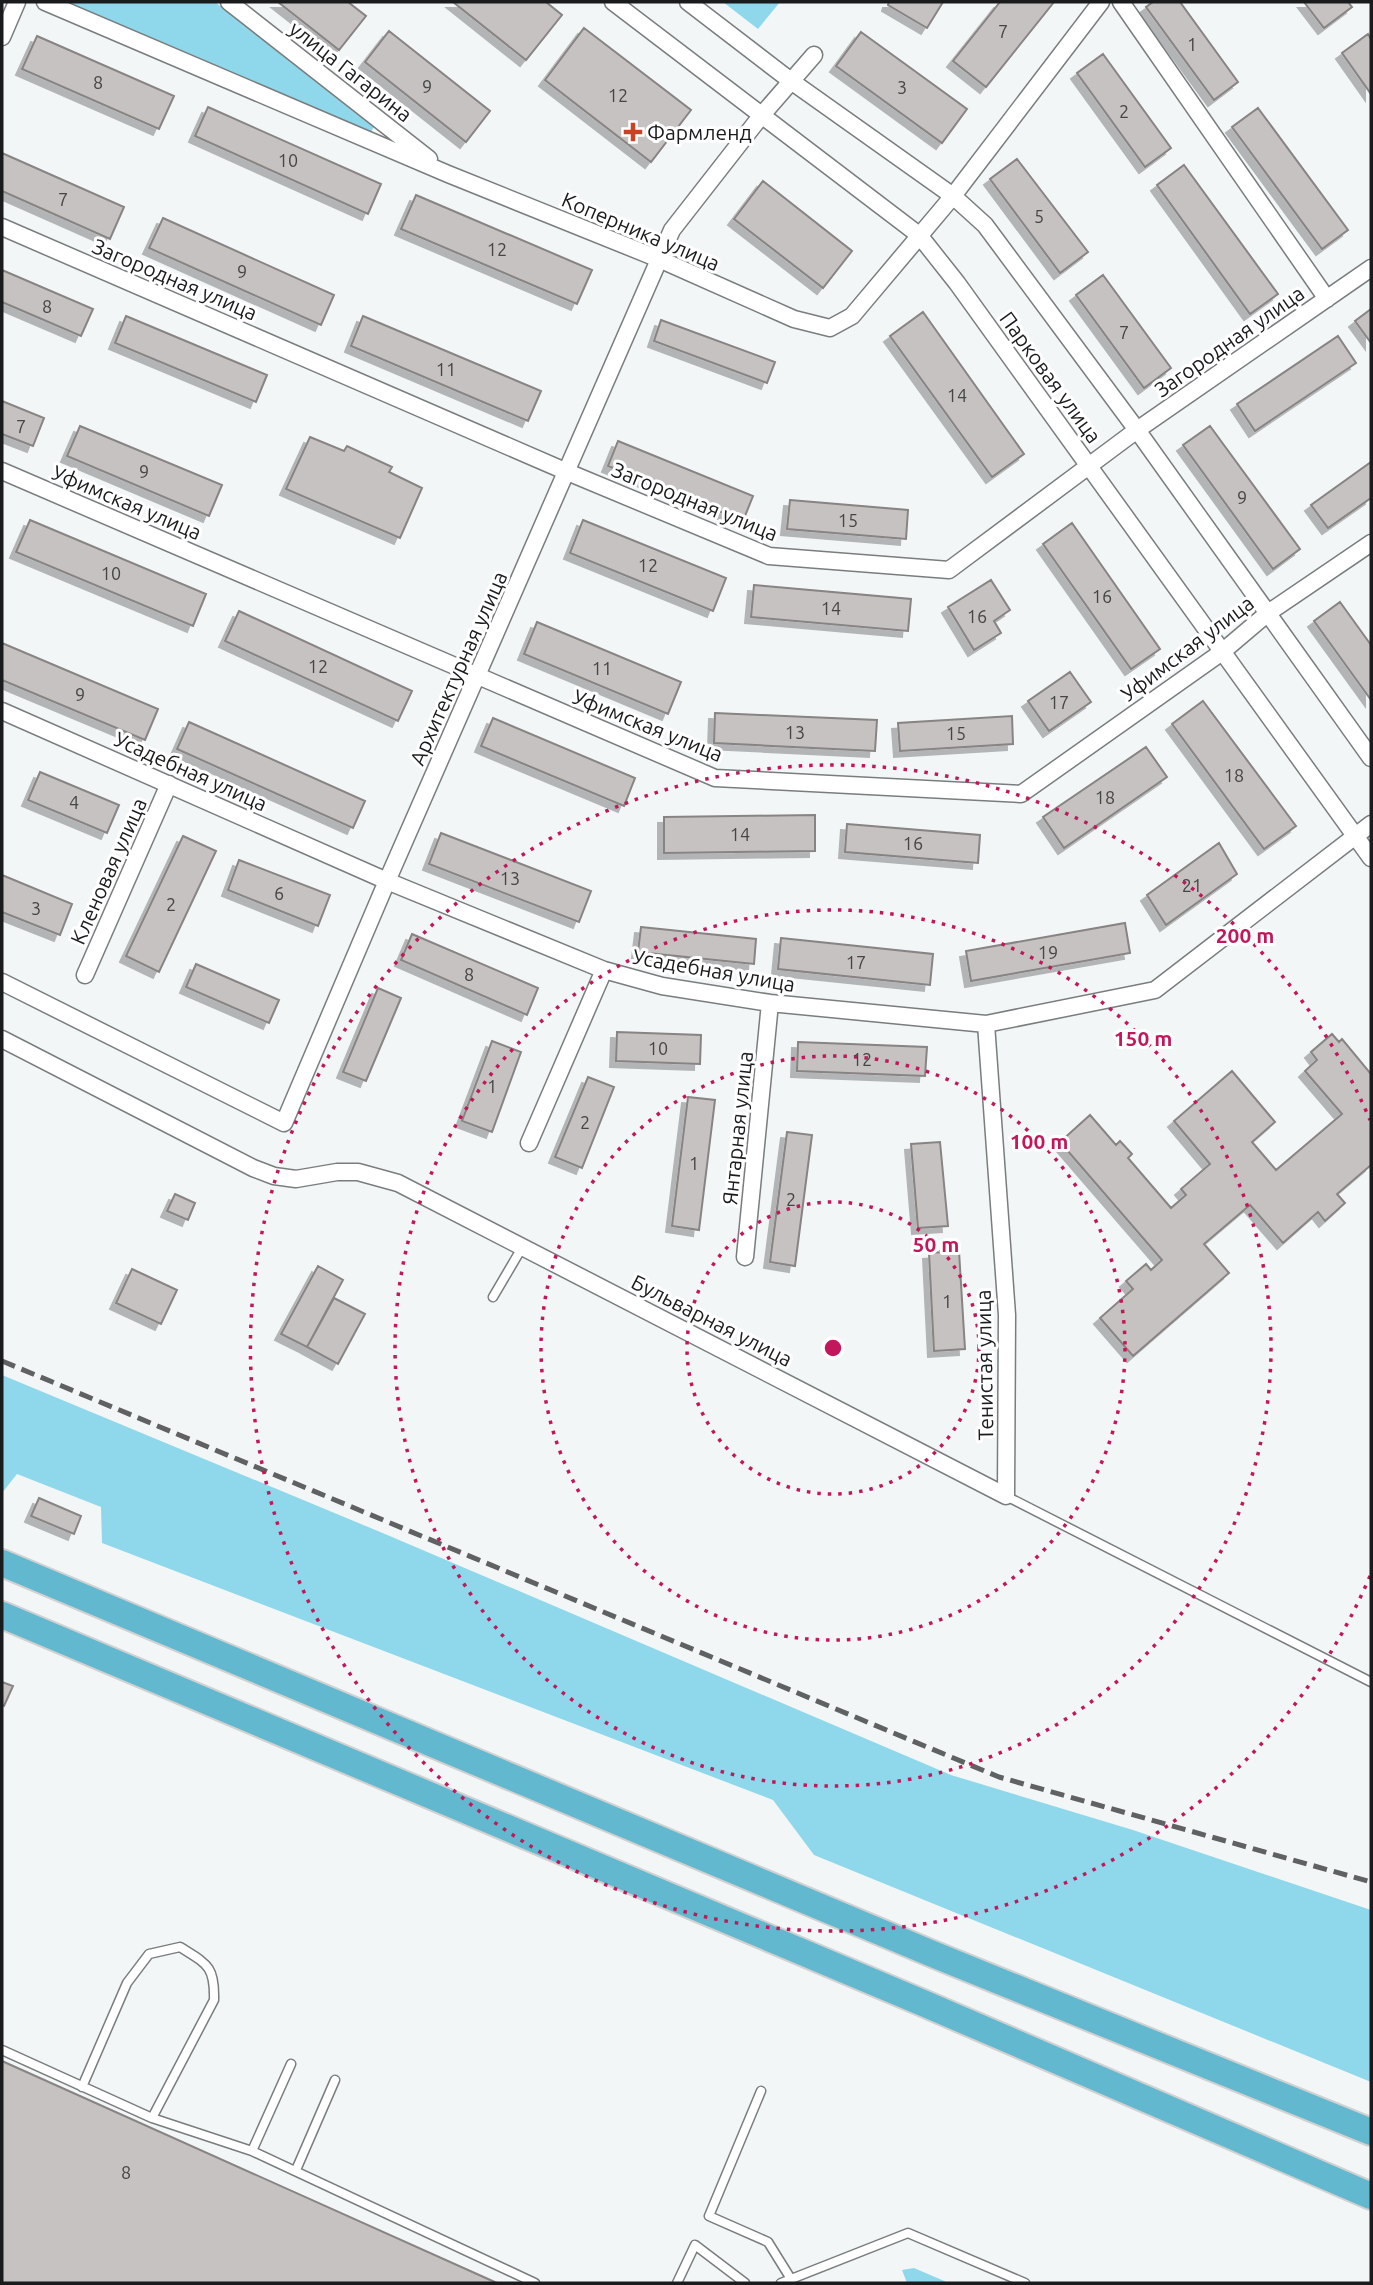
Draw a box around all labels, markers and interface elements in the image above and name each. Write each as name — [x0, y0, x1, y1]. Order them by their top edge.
street label: улица Гагарина — [285, 16, 417, 126]
house number: 7 — [998, 21, 1008, 41]
house number: 1 — [1187, 34, 1197, 54]
house number: 8 — [93, 72, 103, 92]
house number: 9 — [422, 76, 432, 96]
house number: 3 — [897, 77, 907, 97]
house number: 12 — [608, 85, 628, 105]
house number: 2 — [1119, 101, 1129, 121]
place label: Фармленд — [647, 120, 752, 144]
marker: Фармленд — [625, 124, 641, 140]
house number: 10 — [278, 150, 298, 170]
street label: Коперника улица — [558, 187, 724, 275]
house number: 7 — [58, 189, 68, 209]
house number: 5 — [1034, 206, 1044, 226]
street label: Загородная улица — [89, 233, 261, 325]
house number: 12 — [487, 239, 507, 259]
house number: 9 — [237, 261, 247, 281]
street label: Загородная улица — [1150, 280, 1308, 402]
house number: 8 — [42, 296, 52, 316]
street label: Парковая улица — [995, 307, 1107, 447]
house number: 7 — [1119, 322, 1129, 342]
house number: 11 — [436, 359, 456, 379]
house number: 14 — [947, 385, 967, 405]
house number: 7 — [16, 416, 26, 436]
street label: Загородная улица — [609, 457, 781, 545]
street label: Уфимская улица — [49, 460, 205, 544]
house number: 9 — [139, 461, 149, 481]
house number: 9 — [1237, 487, 1247, 507]
house number: 15 — [838, 510, 858, 530]
house number: 12 — [638, 555, 658, 575]
house number: 10 — [101, 563, 121, 583]
street label: Архитектурная улица — [404, 567, 512, 769]
house number: 16 — [1092, 586, 1112, 606]
street label: Уфимская улица — [1116, 590, 1258, 706]
house number: 14 — [821, 598, 841, 618]
house number: 16 — [967, 606, 987, 626]
house number: 12 — [308, 656, 328, 676]
house number: 11 — [592, 658, 612, 678]
house number: 9 — [75, 684, 85, 704]
street label: Уфимская улица — [569, 684, 727, 766]
house number: 17 — [1049, 692, 1069, 712]
house number: 13 — [785, 722, 805, 742]
house number: 15 — [946, 723, 966, 743]
street label: Усадебная улица — [111, 727, 271, 815]
house number: 18 — [1224, 765, 1244, 785]
house number: 18 — [1095, 787, 1115, 807]
house number: 4 — [69, 792, 79, 812]
street label: Кленовая улица — [65, 794, 151, 948]
house number: 14 — [730, 824, 750, 844]
house number: 16 — [903, 833, 923, 853]
house number: 13 — [500, 868, 520, 888]
house number: 21 — [1182, 875, 1202, 895]
house number: 6 — [274, 883, 284, 903]
house number: 2 — [166, 894, 176, 914]
house number: 3 — [31, 898, 41, 918]
text: 200 m — [1216, 923, 1274, 947]
house number: 19 — [1038, 942, 1058, 962]
street label: Усадебная улица — [631, 944, 797, 996]
house number: 17 — [846, 952, 866, 972]
house number: 8 — [464, 964, 474, 984]
text: 150 m — [1114, 1026, 1172, 1050]
house number: 10 — [648, 1038, 668, 1058]
house number: 12 — [852, 1049, 872, 1069]
street label: Янтарная улица — [717, 1050, 757, 1206]
house number: 1 — [487, 1076, 497, 1096]
house number: 2 — [580, 1112, 590, 1132]
text: 100 m — [1010, 1129, 1068, 1153]
house number: 1 — [689, 1153, 699, 1173]
house number: 2 — [786, 1189, 796, 1209]
text: 50 m — [913, 1232, 959, 1256]
street label: Бульварная улица — [628, 1269, 796, 1371]
street label: Тенистая улица — [971, 1289, 997, 1441]
house number: 1 — [942, 1291, 952, 1311]
centre of rings — [821, 1336, 845, 1360]
house number: 8 — [121, 2162, 131, 2182]

